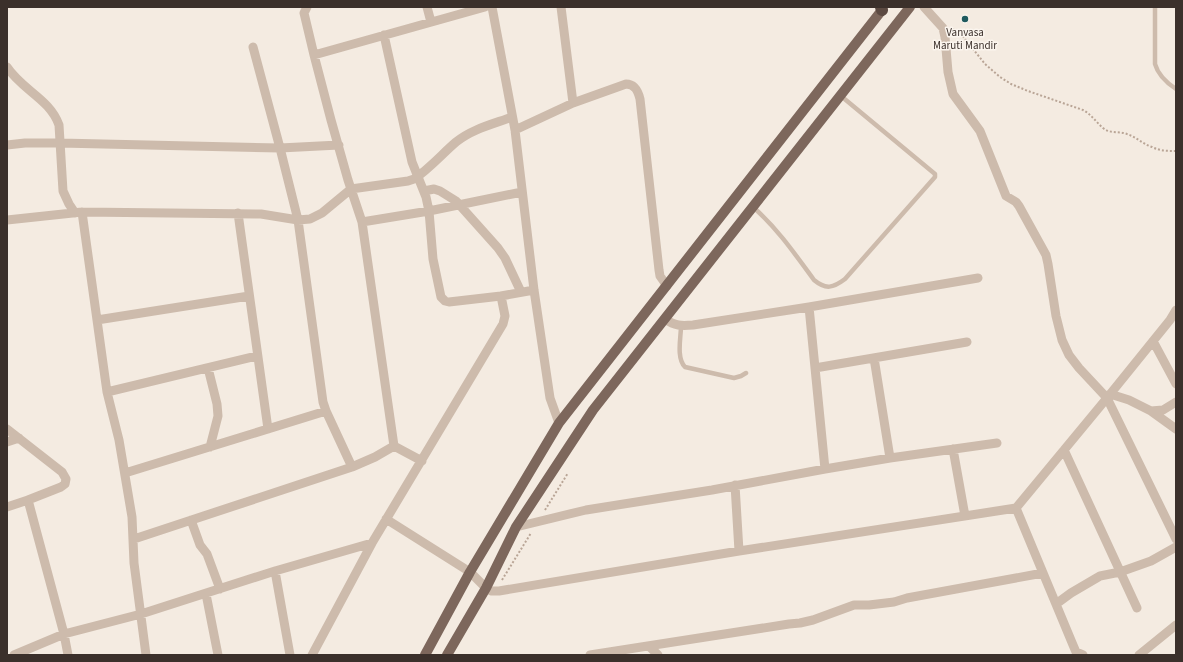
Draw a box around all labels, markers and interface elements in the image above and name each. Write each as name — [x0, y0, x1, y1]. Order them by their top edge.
marker: Vanvasa Maruti Mandir — [960, 14, 970, 24]
place label: Vanvasa Maruti Mandir — [933, 25, 997, 53]

